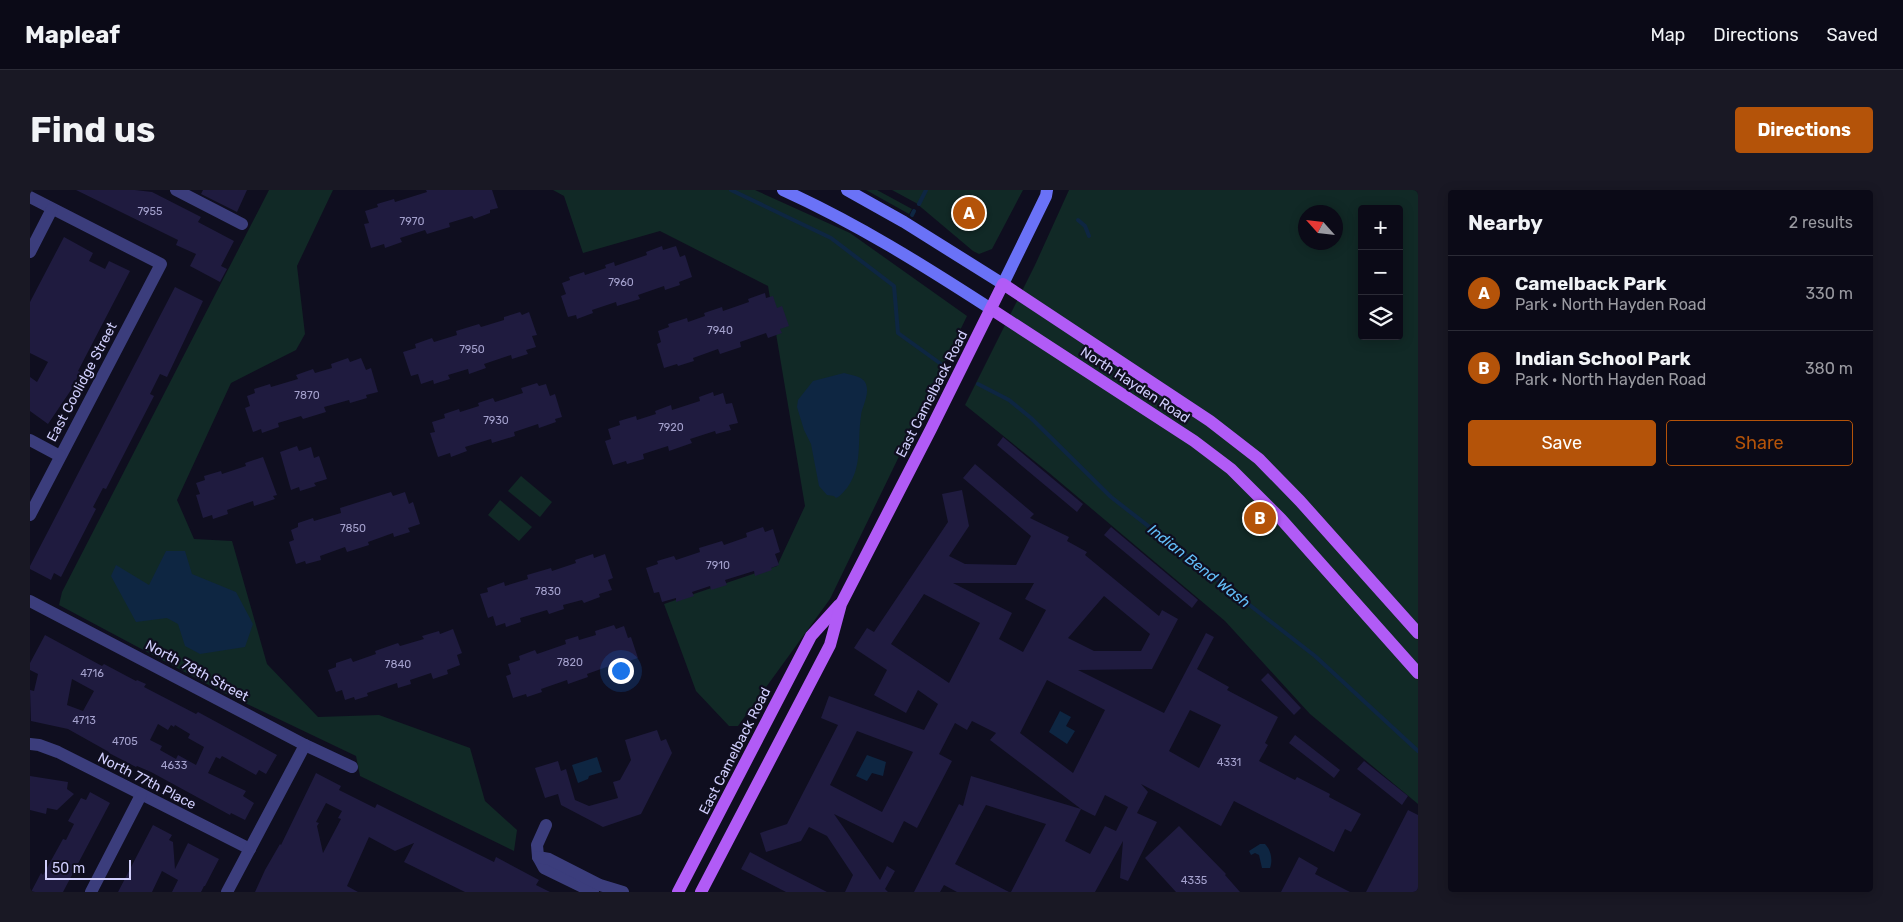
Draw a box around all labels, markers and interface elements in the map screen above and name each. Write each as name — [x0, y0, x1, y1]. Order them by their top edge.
text: Mapleaf — [25, 21, 120, 49]
text: Map — [1650, 24, 1685, 46]
text: Directions — [1713, 24, 1799, 46]
text: Saved — [1827, 24, 1878, 46]
button: Directions — [1735, 107, 1873, 153]
text: Find us — [30, 109, 155, 151]
pin: A — [953, 194, 985, 232]
house number: 7955 — [137, 205, 163, 218]
north arrow — [1298, 205, 1343, 250]
map controls — [1358, 205, 1403, 340]
button: + — [1358, 205, 1403, 250]
text: Nearby — [1468, 210, 1543, 235]
text: 2 results — [1789, 213, 1853, 232]
house number: 7970 — [400, 215, 424, 228]
button: − — [1358, 250, 1403, 295]
text: Camelback Park — [1515, 272, 1667, 295]
house number: 7960 — [608, 276, 634, 289]
text: A — [1478, 284, 1490, 303]
text: 330 m — [1805, 284, 1853, 303]
button: layers — [1358, 295, 1403, 340]
text: Park · North Hayden Road — [1515, 295, 1706, 314]
street label: East Coolidge Street — [43, 319, 121, 445]
house number: 7940 — [707, 324, 733, 337]
street label: East Camelback Road — [893, 328, 971, 460]
house number: 7950 — [459, 343, 485, 356]
street label: North Hayden Road — [1077, 343, 1193, 427]
text: Indian School Park — [1515, 347, 1691, 370]
text: B — [1478, 359, 1490, 378]
text: 380 m — [1805, 359, 1853, 378]
text: Park · North Hayden Road — [1515, 370, 1706, 389]
house number: 7870 — [294, 389, 320, 402]
house number: 7930 — [483, 414, 509, 427]
button: Save — [1468, 420, 1656, 466]
button: Share — [1666, 420, 1853, 466]
house number: 7920 — [658, 421, 684, 434]
pin: B — [1244, 499, 1276, 537]
water label: Indian Bend Wash — [1144, 520, 1254, 612]
house number: 7850 — [340, 522, 366, 535]
house number: 7910 — [706, 559, 730, 572]
house number: 7830 — [535, 585, 561, 598]
street label: North 78th Street — [142, 637, 252, 706]
house number: 7820 — [557, 656, 583, 669]
house number: 7840 — [385, 658, 411, 671]
your location — [608, 658, 634, 684]
house number: 4716 — [80, 667, 104, 680]
street label: East Camelback Road — [696, 685, 774, 817]
house number: 4713 — [72, 714, 96, 727]
house number: 4705 — [112, 735, 138, 748]
street label: North 77th Place — [95, 749, 199, 813]
house number: 4331 — [1217, 756, 1241, 769]
house number: 4633 — [161, 759, 188, 772]
scale bar — [45, 857, 131, 880]
text: 50 m — [52, 860, 85, 877]
house number: 4335 — [1181, 874, 1208, 887]

